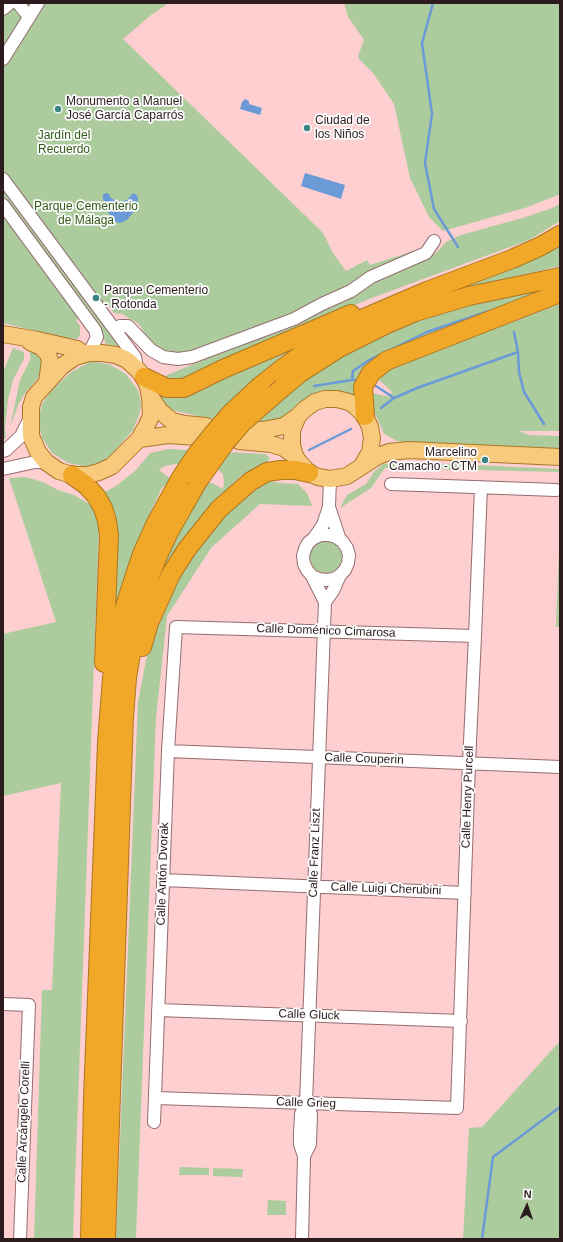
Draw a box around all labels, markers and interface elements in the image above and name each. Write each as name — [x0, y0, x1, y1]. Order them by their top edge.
place label: Monumento a Manuel José García Caparrós — [66, 95, 183, 123]
marker: Monumento a Manuel José García Caparrós — [53, 104, 63, 114]
place label: Ciudad de los Niños — [315, 114, 370, 142]
marker: Ciudad de los Niños — [302, 123, 312, 133]
park label: Jardín del Recuerdo — [38, 129, 90, 157]
park label: Parque Cementerio de Málaga — [34, 200, 138, 228]
place label: Parque Cementerio - Rotonda — [104, 284, 208, 312]
marker: Parque Cementerio - Rotonda — [91, 293, 101, 303]
place label: Marcelino Camacho - CTM — [389, 446, 477, 474]
marker: Marcelino Camacho - CTM — [480, 455, 490, 465]
street label: Calle Doménico Cimarosa — [256, 621, 396, 641]
street label: Calle Henry Purcell — [459, 745, 477, 849]
street label: Calle Couperin — [324, 750, 404, 768]
street label: Calle Franz Liszt — [306, 808, 324, 898]
street label: Calle Antón Dvorak — [154, 822, 172, 926]
street label: Calle Luigi Cherubini — [330, 880, 442, 898]
street label: Calle Gluck — [278, 1007, 340, 1023]
street label: Calle Arcángelo Corelli — [15, 1061, 33, 1183]
street label: Calle Grieg — [276, 1095, 336, 1111]
north arrow — [507, 1186, 547, 1226]
text: N — [523, 1188, 532, 1200]

